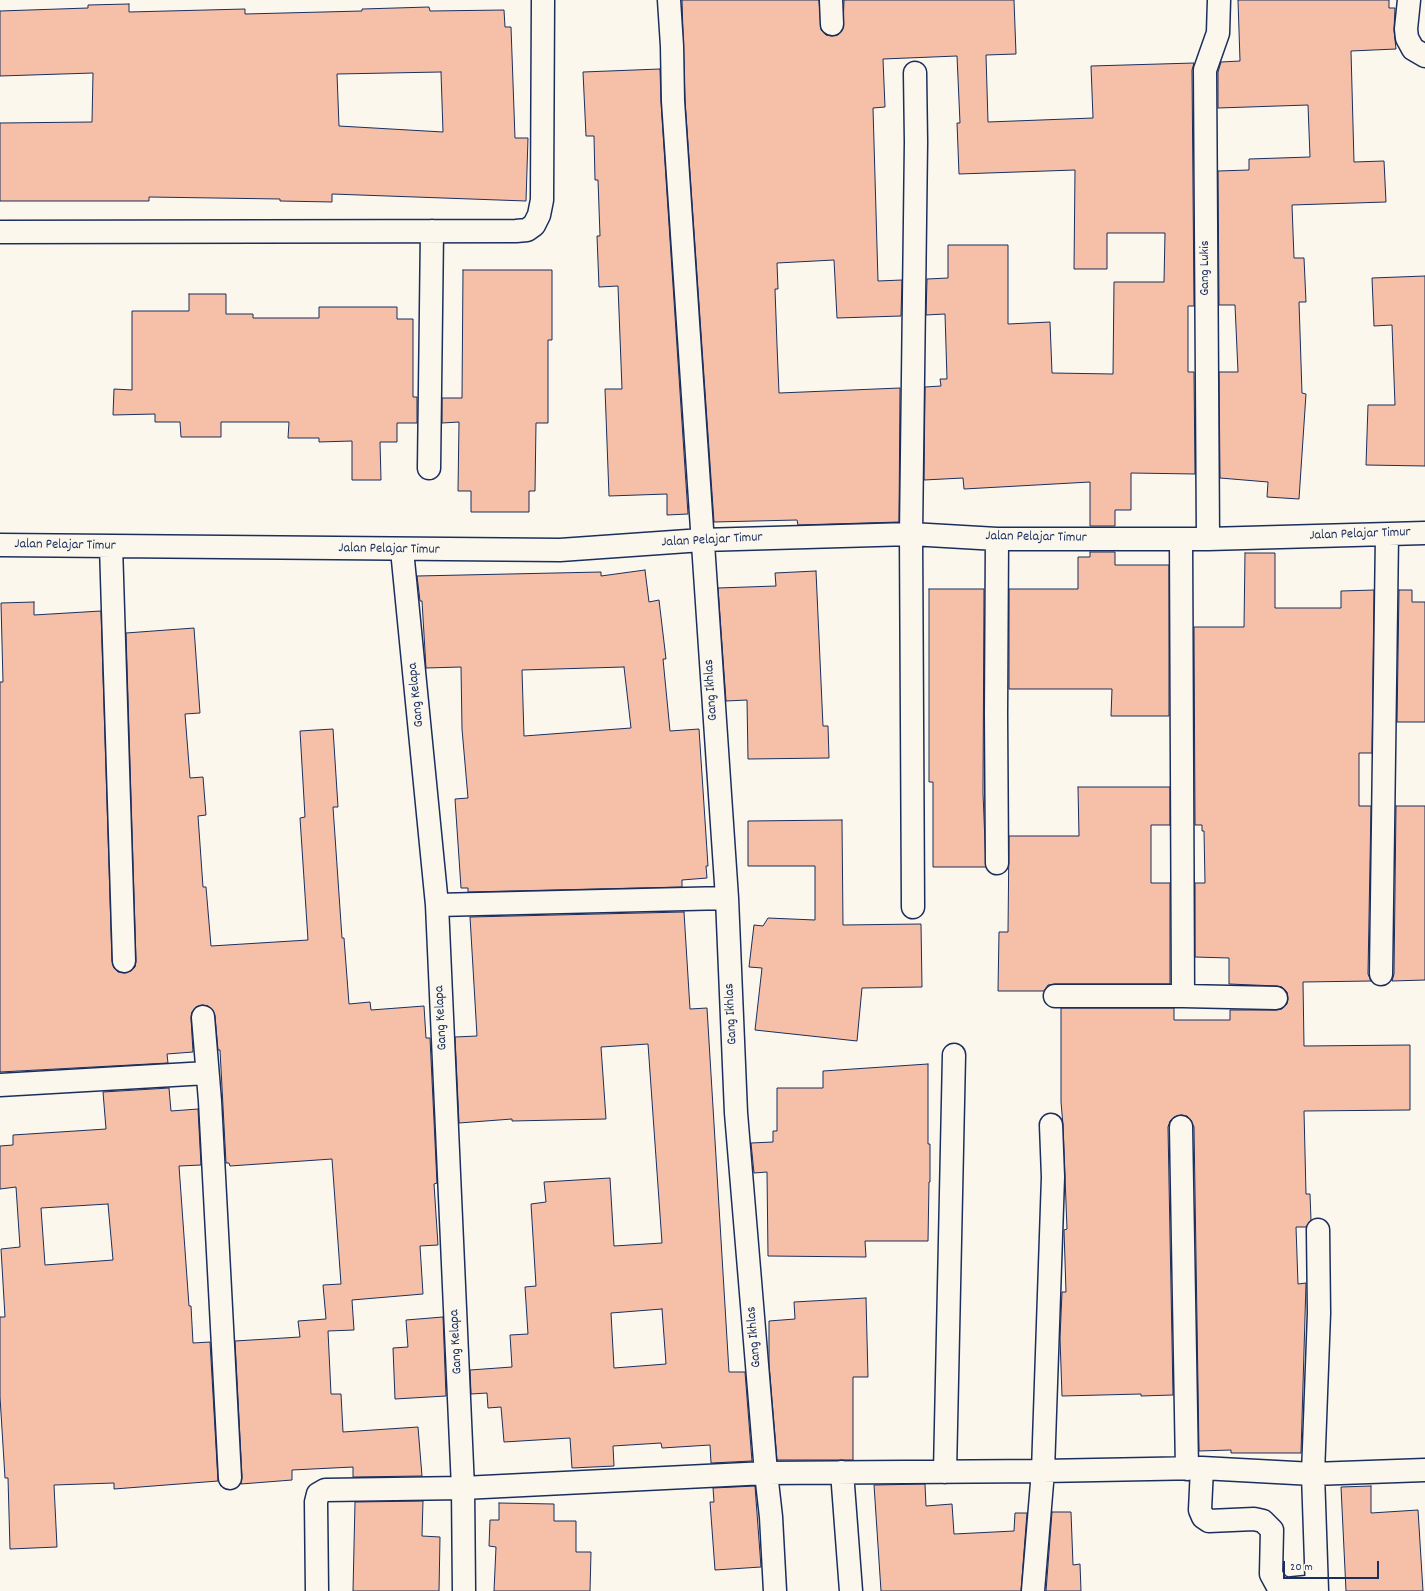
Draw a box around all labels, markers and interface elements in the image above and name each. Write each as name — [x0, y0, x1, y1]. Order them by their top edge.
street label: Gang Lukis — [1198, 240, 1214, 296]
street label: Jalan Pelajar Timur — [1309, 525, 1411, 545]
street label: Jalan Pelajar Timur — [985, 529, 1087, 547]
street label: Jalan Pelajar Timur — [661, 530, 763, 552]
street label: Jalan Pelajar Timur — [14, 537, 116, 555]
street label: Jalan Pelajar Timur — [338, 541, 440, 559]
street label: Gang Ikhlas — [701, 659, 723, 721]
street label: Gang Kelapa — [405, 662, 429, 728]
street label: Gang Ikhlas — [722, 983, 742, 1045]
street label: Gang Kelapa — [432, 985, 452, 1051]
street label: Gang Ikhlas — [744, 1306, 766, 1368]
street label: Gang Kelapa — [447, 1309, 467, 1375]
scale bar — [1285, 1553, 1381, 1579]
text: 20 m — [1290, 1559, 1313, 1576]

